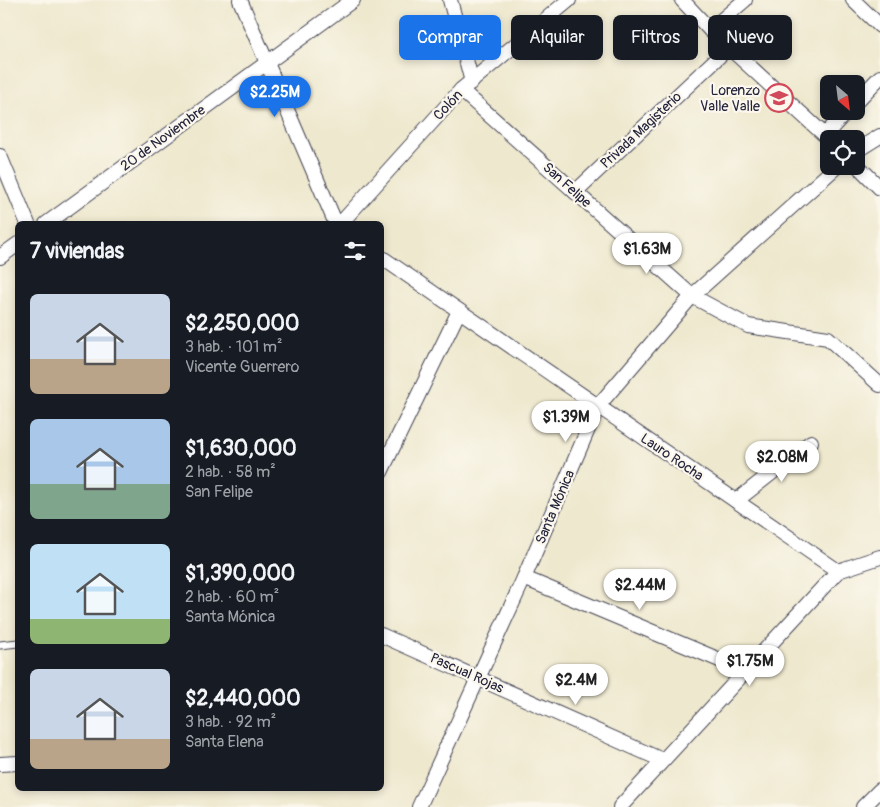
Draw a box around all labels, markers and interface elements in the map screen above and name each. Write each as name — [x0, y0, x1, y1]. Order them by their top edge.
chip: Comprar — [399, 15, 501, 60]
chip: Alquilar — [511, 15, 603, 60]
chip: Filtros — [613, 15, 698, 60]
chip: Nuevo — [708, 15, 792, 60]
north arrow — [820, 75, 865, 120]
map controls — [820, 75, 865, 175]
pin: $2.25M — [234, 76, 316, 118]
text: $2.25M — [250, 82, 300, 102]
place label: Lorenzo Valle Valle — [700, 82, 760, 115]
school or university icon: Lorenzo Valle Valle — [764, 83, 794, 113]
street label: Colón — [430, 86, 466, 124]
street label: Privada Magisterio — [597, 88, 685, 172]
street label: 20 de Noviembre — [117, 101, 209, 175]
button: locate — [820, 130, 865, 175]
street label: San Felipe — [539, 159, 595, 211]
pin: $1.63M — [606, 232, 688, 275]
icon: filters — [341, 237, 369, 265]
text: 7 viviendas — [30, 238, 124, 265]
text: $1.63M — [623, 239, 671, 259]
text: $2,250,000 — [185, 310, 299, 337]
icon: home — [70, 314, 130, 374]
text: 3 hab. · 101 m² — [185, 337, 282, 357]
text: Vicente Guerrero — [185, 357, 299, 377]
pin: $1.39M — [525, 400, 607, 443]
text: $1.39M — [542, 407, 590, 427]
street label: Lauro Rocha — [637, 430, 707, 484]
text: $1,630,000 — [185, 435, 297, 462]
icon: home — [70, 439, 130, 499]
pin: $2.08M — [741, 440, 823, 483]
text: $2.08M — [756, 447, 808, 467]
text: 2 hab. · 58 m² — [185, 462, 276, 482]
street label: Santa Mónica — [532, 467, 578, 547]
text: San Felipe — [185, 482, 253, 502]
text: $1,390,000 — [185, 560, 295, 587]
icon: home — [70, 564, 130, 624]
pin: $2.44M — [599, 568, 681, 611]
text: $2.44M — [614, 575, 666, 595]
text: 2 hab. · 60 m² — [185, 587, 279, 607]
text: Santa Mónica — [185, 607, 275, 627]
pin: $1.75M — [709, 644, 791, 687]
street label: Pascual Rojas — [428, 649, 507, 697]
text: $1.75M — [726, 651, 774, 671]
pin: $2.4M — [541, 664, 611, 706]
text: $2.4M — [555, 670, 597, 690]
text: $2,440,000 — [185, 685, 301, 712]
icon: home — [70, 689, 130, 749]
text: 3 hab. · 92 m² — [185, 712, 276, 732]
text: Santa Elena — [185, 732, 264, 752]

